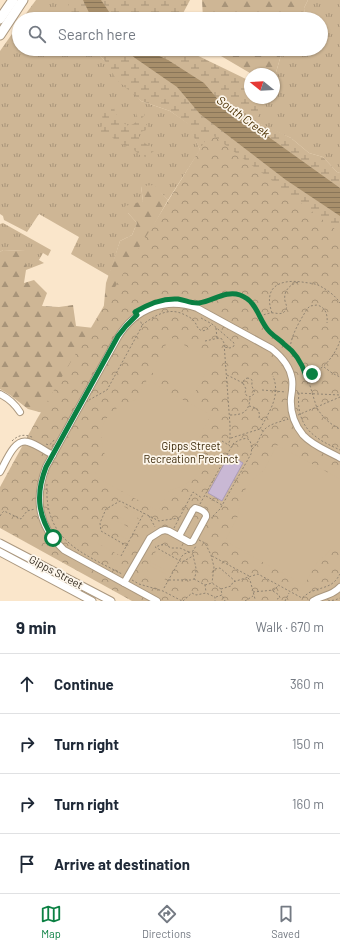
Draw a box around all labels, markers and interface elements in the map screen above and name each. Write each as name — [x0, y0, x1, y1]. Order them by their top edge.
search box — [12, 12, 328, 56]
icon: search — [26, 23, 48, 45]
text: Search here — [58, 25, 136, 43]
north arrow — [244, 68, 280, 104]
water label: South Creek — [215, 92, 273, 140]
route end — [303, 365, 321, 383]
park label: Gipps Street Recreation Precinct — [144, 439, 238, 465]
route start — [44, 529, 62, 547]
street label: Gipps Street — [27, 552, 85, 591]
text: 9 min — [16, 617, 56, 637]
text: Walk · 670 m — [256, 619, 324, 635]
icon: ahead — [16, 673, 38, 695]
text: Continue — [54, 675, 114, 693]
text: 360 m — [290, 676, 324, 692]
icon: right — [16, 733, 38, 755]
text: Turn right — [54, 735, 119, 753]
text: 150 m — [292, 736, 324, 752]
icon: right — [16, 793, 38, 815]
text: Turn right — [54, 795, 119, 813]
text: 160 m — [292, 796, 324, 812]
icon: arrive — [16, 853, 38, 875]
text: Arrive at destination — [54, 855, 190, 873]
tab: Map — [40, 903, 62, 940]
tab: Directions — [142, 903, 191, 940]
tab: Saved — [271, 903, 300, 940]

